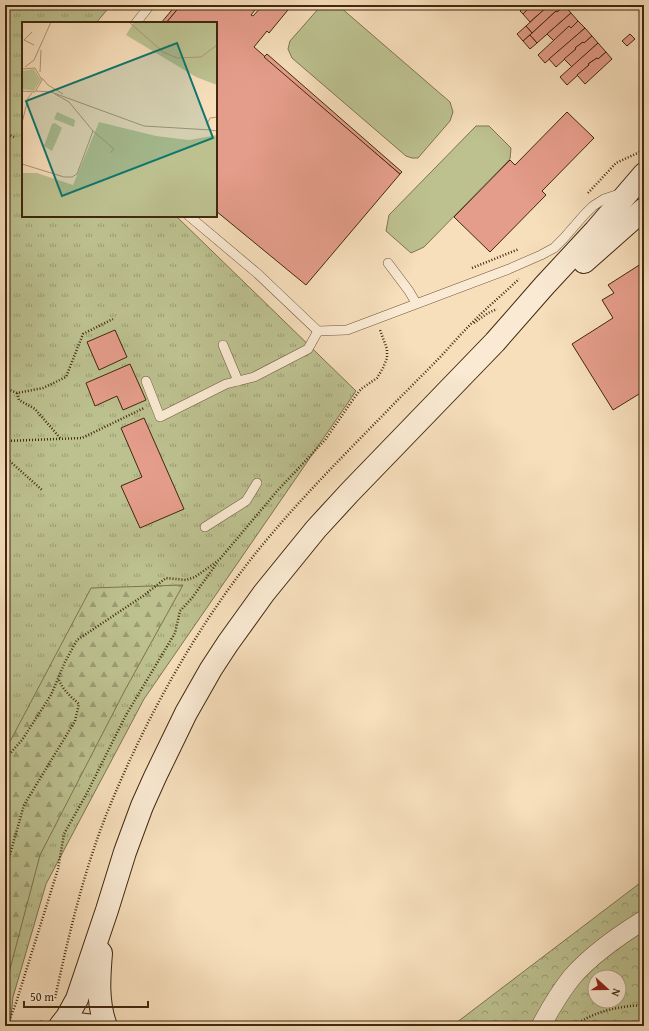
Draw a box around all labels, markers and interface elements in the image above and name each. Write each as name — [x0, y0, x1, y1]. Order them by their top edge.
inset map — [22, 22, 217, 217]
north arrow — [587, 969, 627, 1009]
scale bar — [24, 983, 148, 1009]
text: N — [607, 986, 625, 999]
text: 50 m — [30, 988, 54, 1005]

